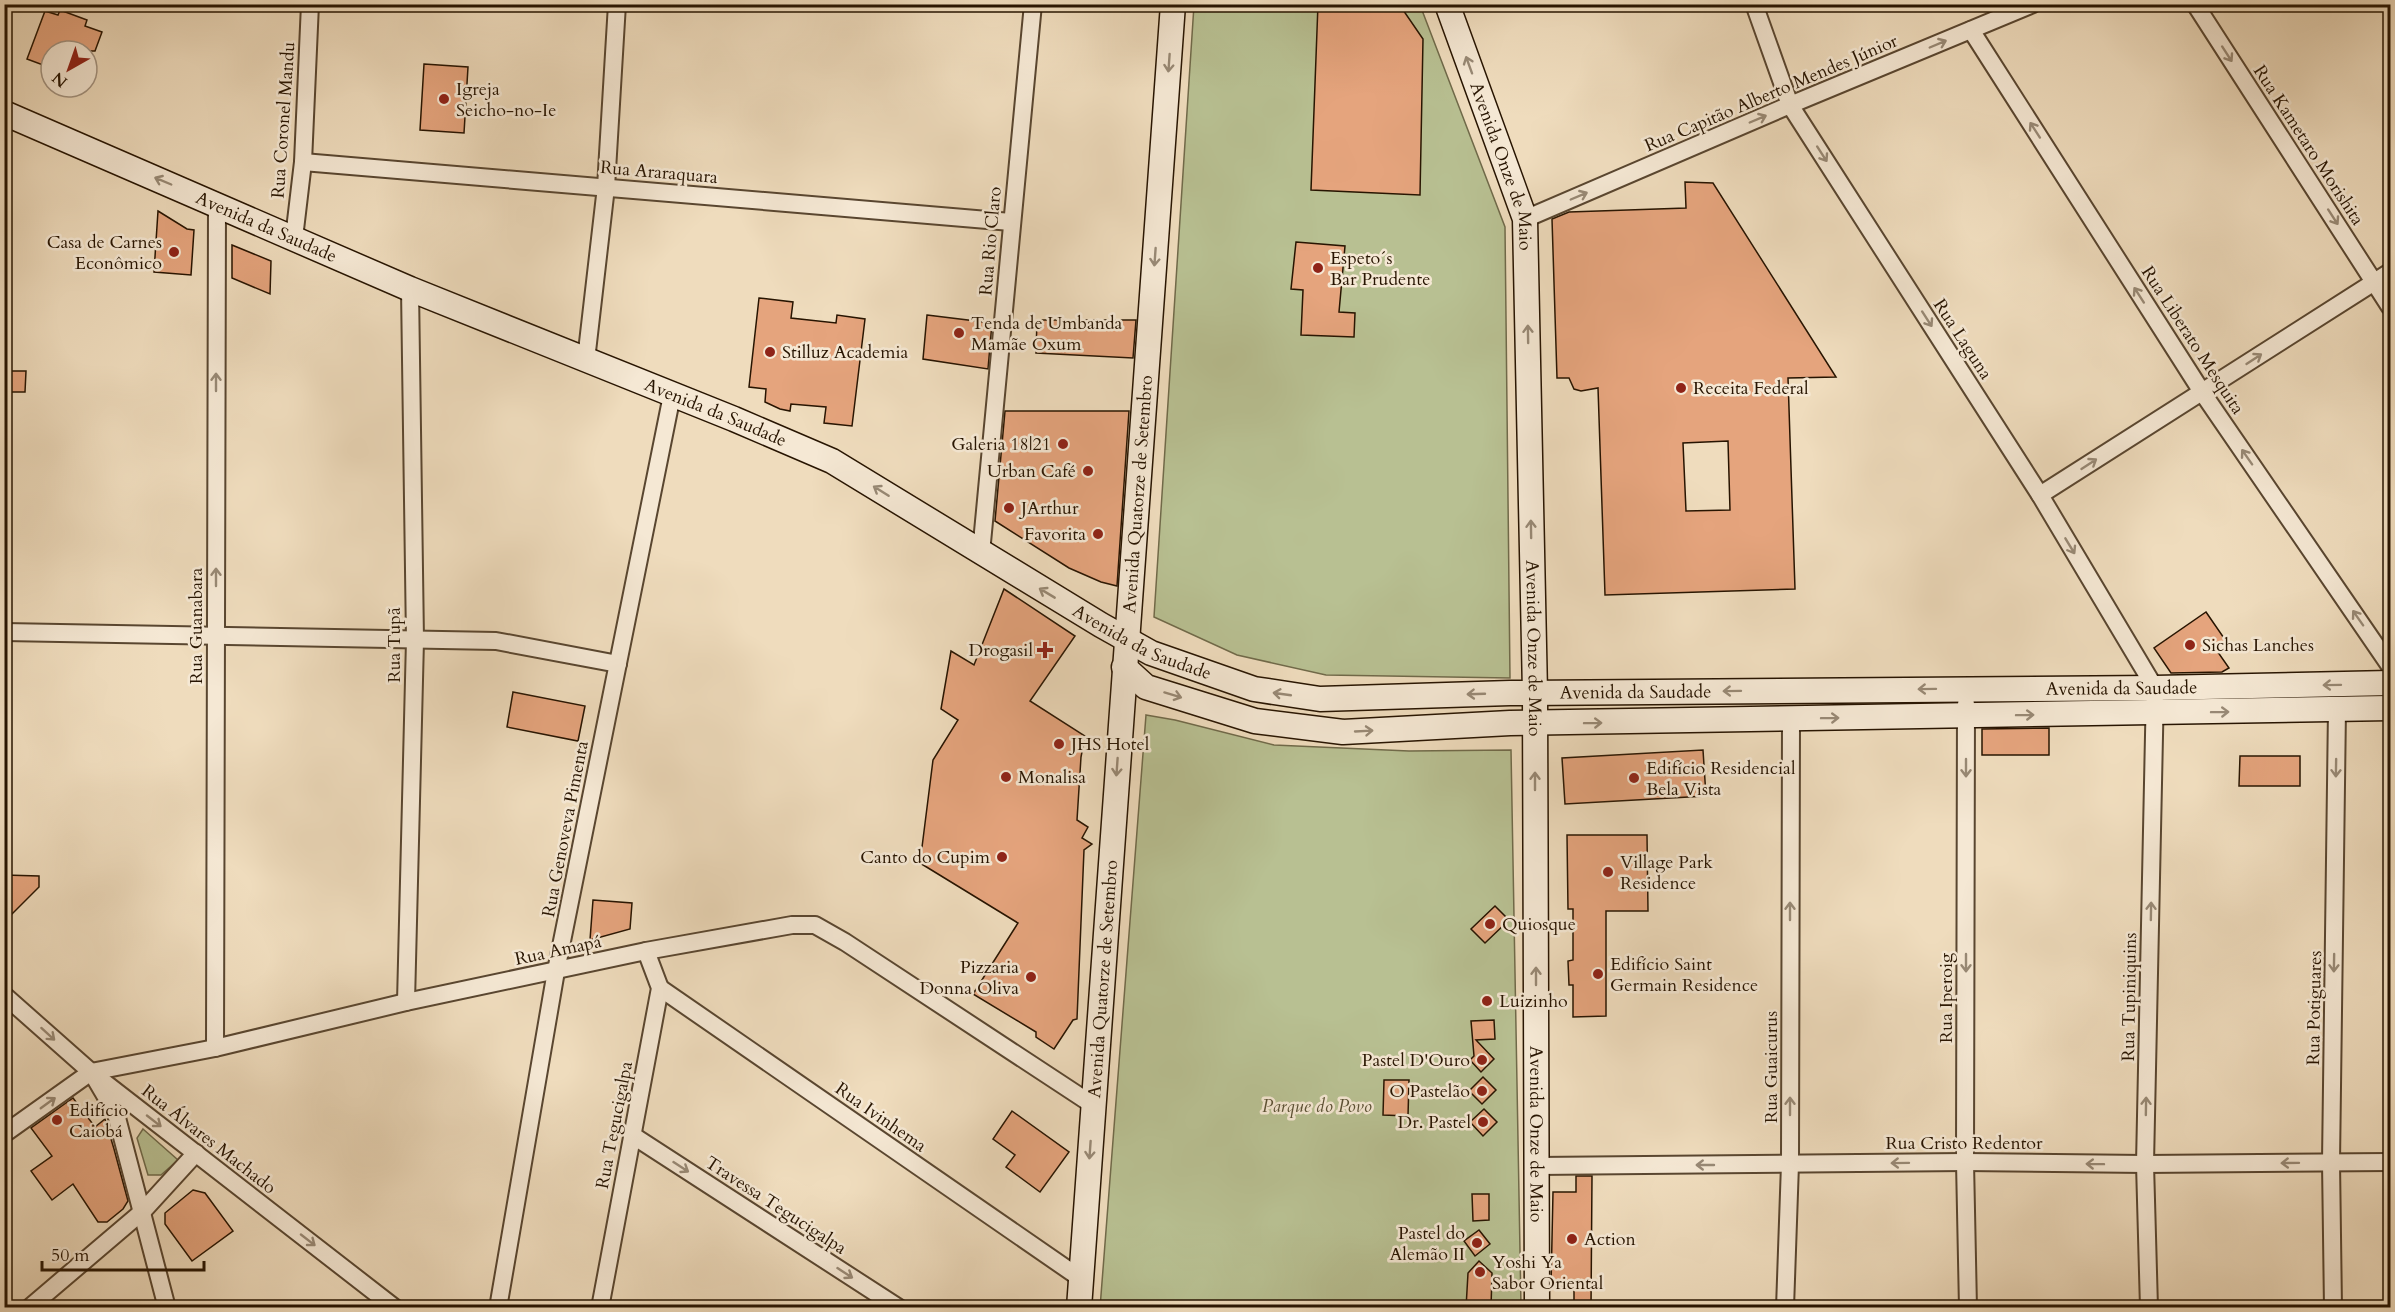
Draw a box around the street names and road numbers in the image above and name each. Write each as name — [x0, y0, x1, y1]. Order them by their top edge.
street label: Rua Capitão Alberto Mendes Júnior — [1641, 28, 1902, 158]
street label: Rua Coronel Mandu — [266, 41, 301, 199]
street label: Rua Kametaro Morishita — [2247, 60, 2370, 231]
street label: Avenida Onze de Maio — [1463, 79, 1538, 251]
street label: Rua Araraquara — [599, 155, 719, 190]
street label: Rua Rio Claro — [973, 185, 1008, 297]
street label: Avenida da Saudade — [192, 186, 341, 269]
street label: Rua Liberato Mesquita — [2135, 261, 2250, 420]
street label: Rua Laguna — [1927, 294, 1998, 385]
street label: Avenida da Saudade — [641, 372, 790, 453]
street label: Avenida Quatorze de Setembro — [1117, 374, 1159, 614]
street label: Avenida Onze de Maio — [1519, 560, 1547, 737]
street label: Rua Guanabara — [184, 567, 209, 684]
street label: Avenida da Saudade — [1068, 599, 1215, 686]
street label: Rua Tupã — [382, 607, 407, 683]
street label: Avenida da Saudade — [2045, 675, 2198, 702]
street label: Avenida da Saudade — [1560, 679, 1711, 706]
street label: Rua Genoveva Pimenta — [536, 739, 595, 919]
street label: Avenida Quatorze de Setembro — [1082, 859, 1124, 1099]
street label: Rua Amapá — [512, 929, 604, 972]
street label: Rua Tupiniquins — [2116, 932, 2143, 1062]
street label: Rua Potiguares — [2301, 951, 2328, 1066]
street label: Rua Iperoig — [1934, 952, 1959, 1043]
street label: Rua Guaicurus — [1759, 1011, 1784, 1123]
street label: Avenida Onze de Maio — [1523, 1046, 1549, 1223]
street label: Rua Tegucigalpa — [590, 1059, 639, 1191]
street label: Rua Ivinhema — [830, 1077, 932, 1158]
street label: Rua Álvares Machado — [136, 1079, 282, 1200]
street label: Rua Cristo Redentor — [1885, 1131, 2043, 1156]
street label: Travessa Tegucigalpa — [700, 1150, 851, 1261]

